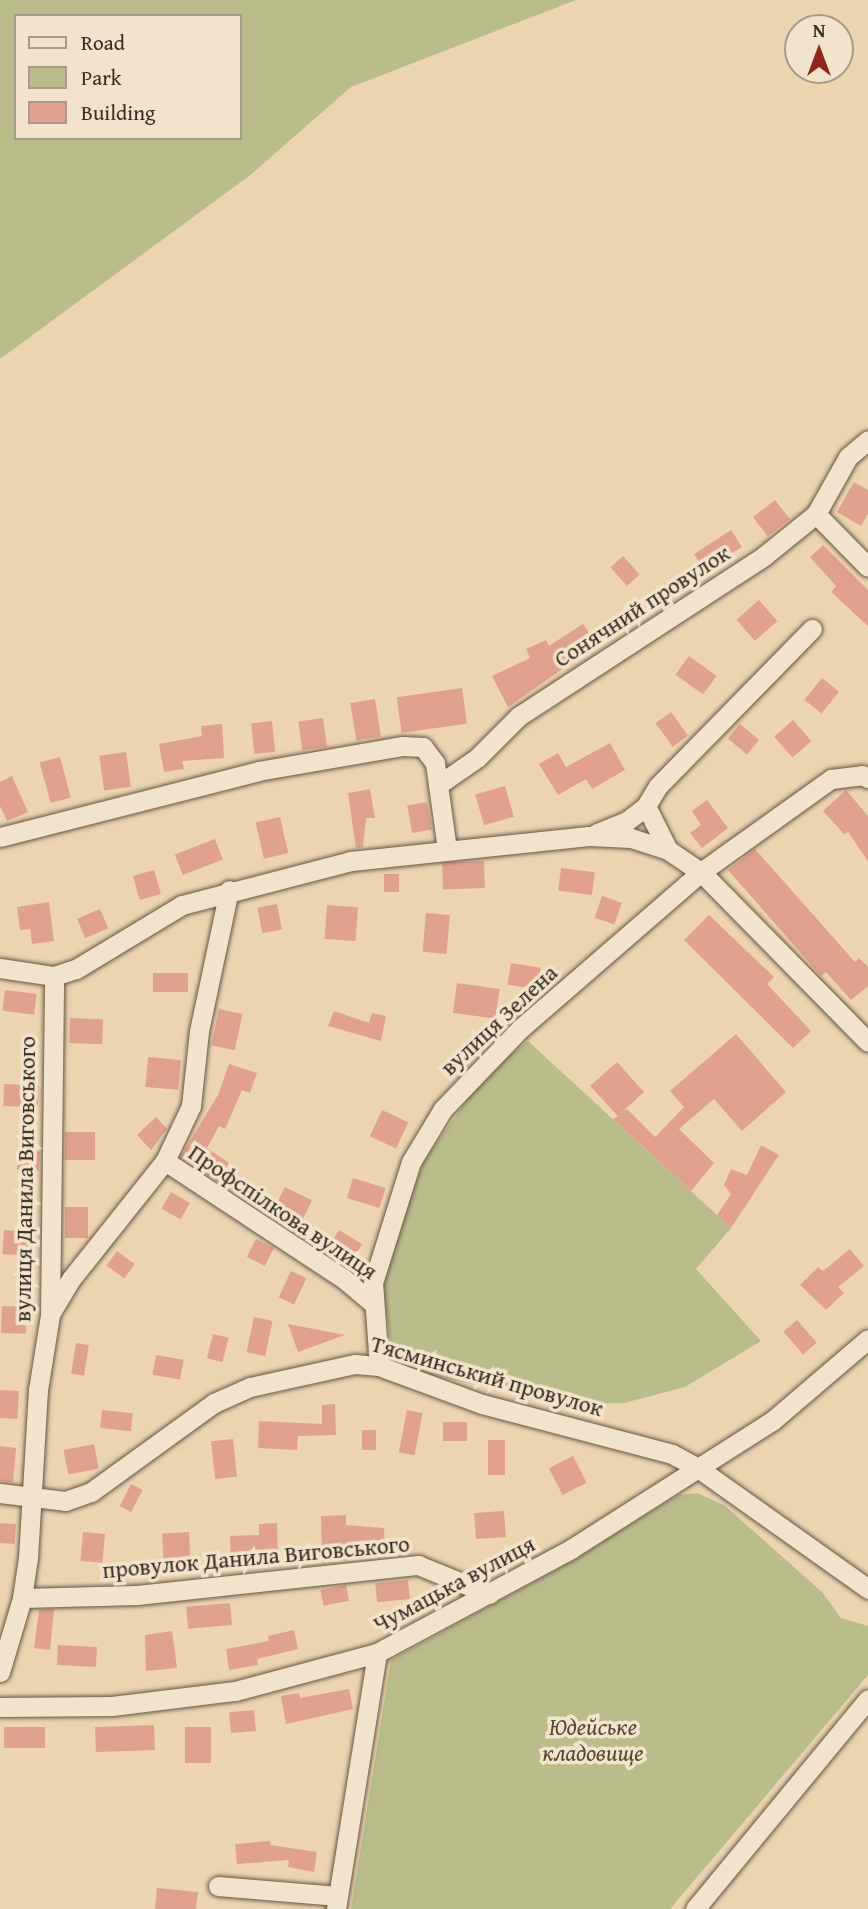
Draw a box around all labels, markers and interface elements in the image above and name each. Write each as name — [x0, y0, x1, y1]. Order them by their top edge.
legend — [14, 14, 242, 140]
north arrow — [784, 14, 854, 84]
text: N — [813, 16, 825, 44]
text: Road — [81, 27, 125, 58]
text: Park — [81, 62, 122, 93]
text: Building — [81, 97, 155, 128]
street label: Сонячний провулок — [549, 539, 735, 673]
street label: вулиця Зелена — [435, 959, 563, 1081]
street label: вулиця Данила Виговського — [9, 1036, 41, 1322]
street label: Профспілкова вулиця — [183, 1139, 383, 1285]
street label: Тясминський провулок — [368, 1330, 606, 1422]
street label: провулок Данила Виговського — [101, 1530, 411, 1584]
street label: Чумацька вулиця — [368, 1530, 540, 1638]
park label: Юдейське кладовище — [542, 1713, 644, 1767]

